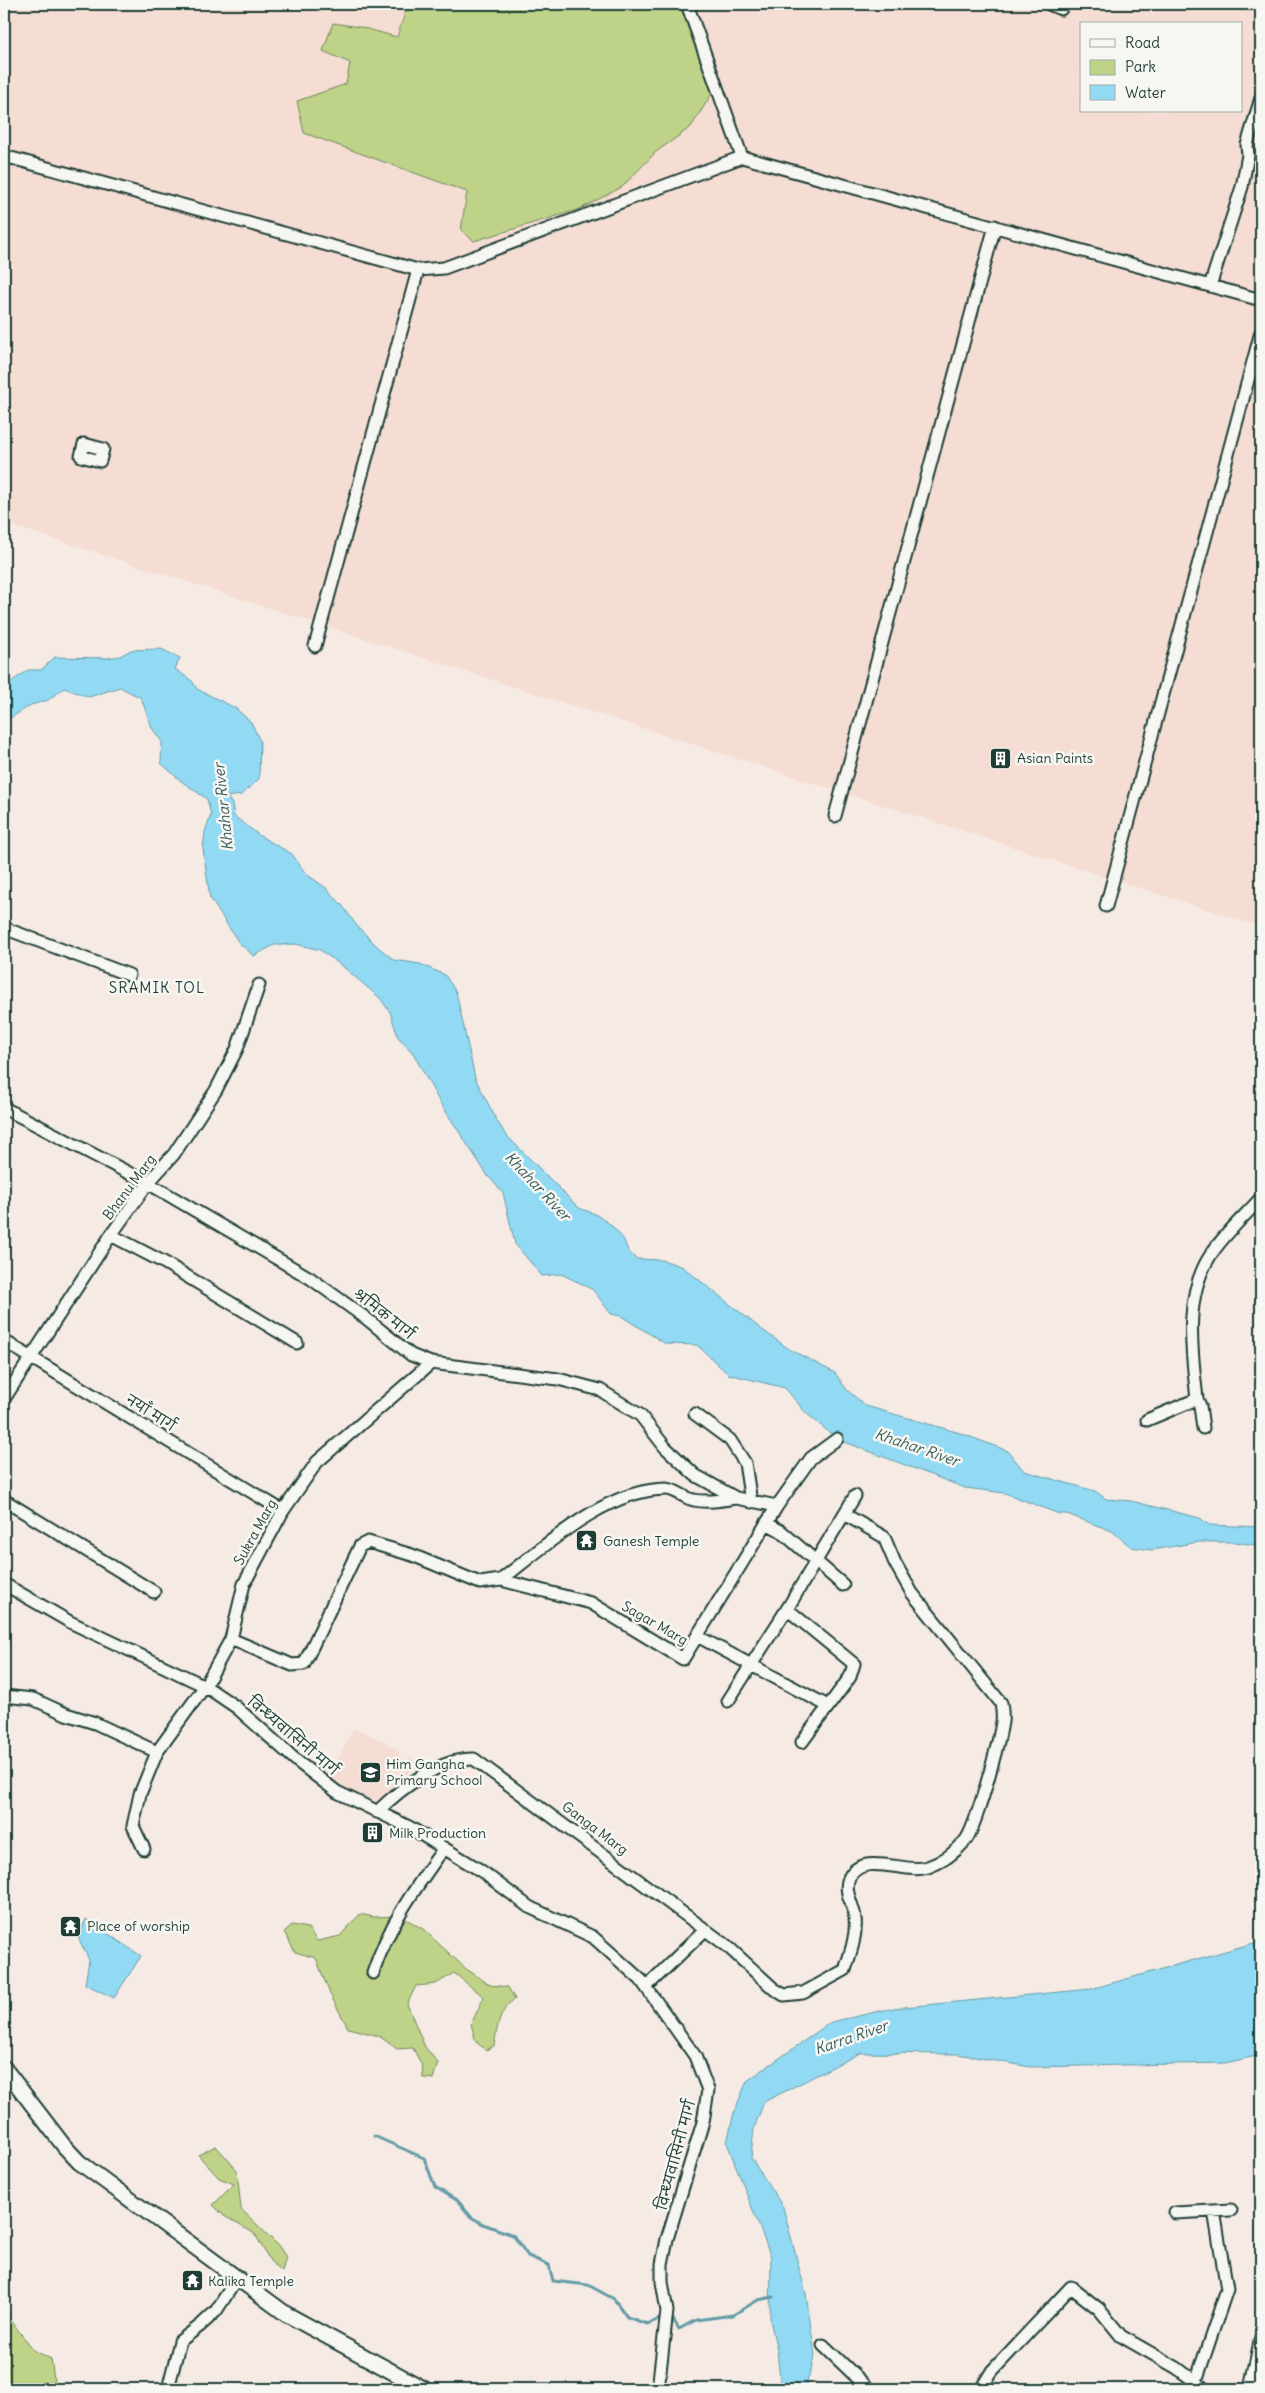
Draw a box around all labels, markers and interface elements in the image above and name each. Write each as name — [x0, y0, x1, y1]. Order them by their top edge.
legend — [1080, 22, 1242, 112]
text: Road — [1125, 33, 1160, 52]
text: Park — [1125, 57, 1156, 76]
text: Water — [1125, 83, 1166, 102]
building icon: Asian Paints — [989, 746, 1013, 770]
place label: Asian Paints — [1017, 749, 1093, 767]
water label: Khahar River — [209, 760, 237, 852]
district label: SRAMIK TOL — [109, 978, 205, 997]
water label: Khahar River — [501, 1147, 576, 1226]
street label: Bhanu Marg — [99, 1151, 159, 1223]
street label: श्रमिक मार्ग — [350, 1283, 420, 1344]
street label: नयाँ मार्ग — [122, 1388, 182, 1436]
water label: Khahar River — [872, 1424, 963, 1471]
street label: Sukra Marg — [230, 1496, 280, 1568]
temple icon: Ganesh Temple — [575, 1529, 599, 1553]
place label: Ganesh Temple — [603, 1532, 699, 1550]
street label: Sagar Marg — [619, 1597, 691, 1649]
street label: विन्ध्यवासिनी मार्ग — [243, 1690, 345, 1780]
place label: Him Gangha Primary School — [386, 1755, 482, 1789]
school or university icon: Him Gangha Primary School — [358, 1760, 382, 1784]
street label: Ganga Marg — [558, 1797, 632, 1859]
building icon: Milk Production — [361, 1821, 385, 1845]
place label: Milk Production — [389, 1824, 486, 1842]
temple icon: Place of worship — [59, 1914, 83, 1938]
place label: Place of worship — [87, 1917, 190, 1935]
water label: Karra River — [812, 2015, 892, 2058]
street label: विन्ध्यवासिनी मार्ग — [650, 2096, 700, 2213]
temple icon: Kalika Temple — [180, 2269, 204, 2293]
place label: Kalika Temple — [208, 2272, 294, 2290]

